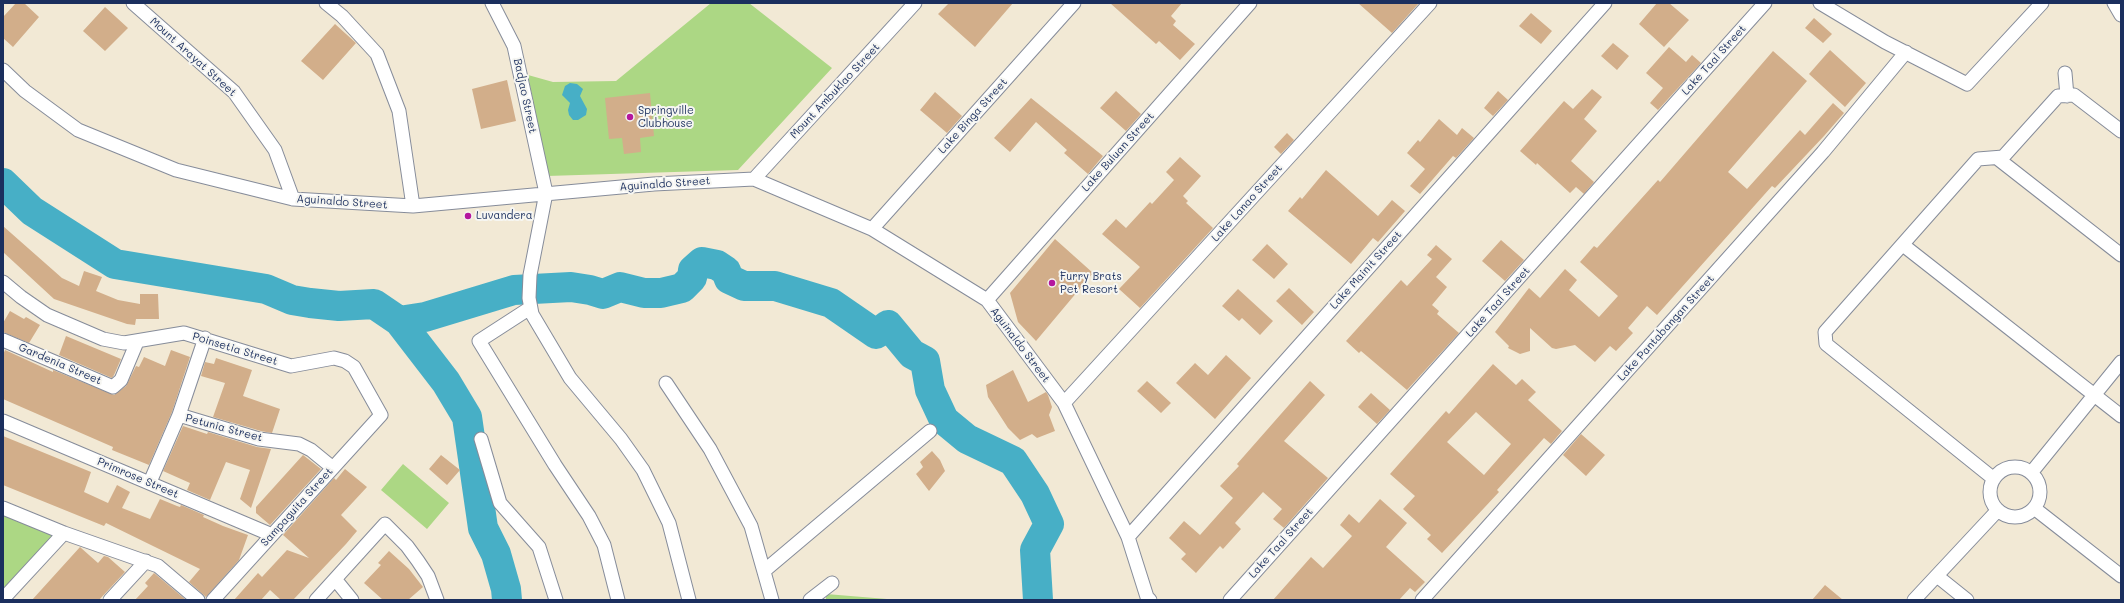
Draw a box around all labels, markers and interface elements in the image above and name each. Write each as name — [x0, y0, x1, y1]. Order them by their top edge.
street label: Mount Arayat Street — [147, 15, 239, 99]
street label: Lake Taal Street — [1679, 22, 1749, 98]
street label: Mount Ambuklao Street — [787, 41, 883, 141]
street label: Badjao Street — [511, 57, 539, 135]
street label: Lake Binga Street — [936, 76, 1010, 156]
place label: Springville Clubhouse — [638, 104, 694, 130]
street label: Lake Buluan Street — [1079, 110, 1157, 194]
marker: Springville Clubhouse — [625, 112, 635, 122]
street label: Lake Lanao Street — [1209, 162, 1285, 244]
street label: Aguinaldo Street — [619, 174, 711, 194]
street label: Aguinaldo Street — [296, 192, 388, 212]
place label: Luvandera — [476, 209, 533, 223]
marker: Luvandera — [463, 211, 473, 221]
street label: Lake Mainit Street — [1327, 228, 1405, 312]
street label: Lake Taal Street — [1463, 264, 1533, 340]
place label: Furry Brats Pet Resort — [1060, 270, 1122, 296]
street label: Lake Pantabangan Street — [1615, 272, 1717, 384]
marker: Furry Brats Pet Resort — [1047, 278, 1057, 288]
street label: Aguinaldo Street — [987, 305, 1053, 385]
street label: Poinsetia Street — [191, 330, 279, 368]
street label: Gardenia Street — [16, 341, 104, 387]
street label: Petunia Street — [184, 411, 264, 445]
street label: Primrose Street — [95, 455, 181, 501]
street label: Sampaguita Street — [258, 465, 336, 549]
street label: Lake Taal Street — [1246, 505, 1316, 581]

